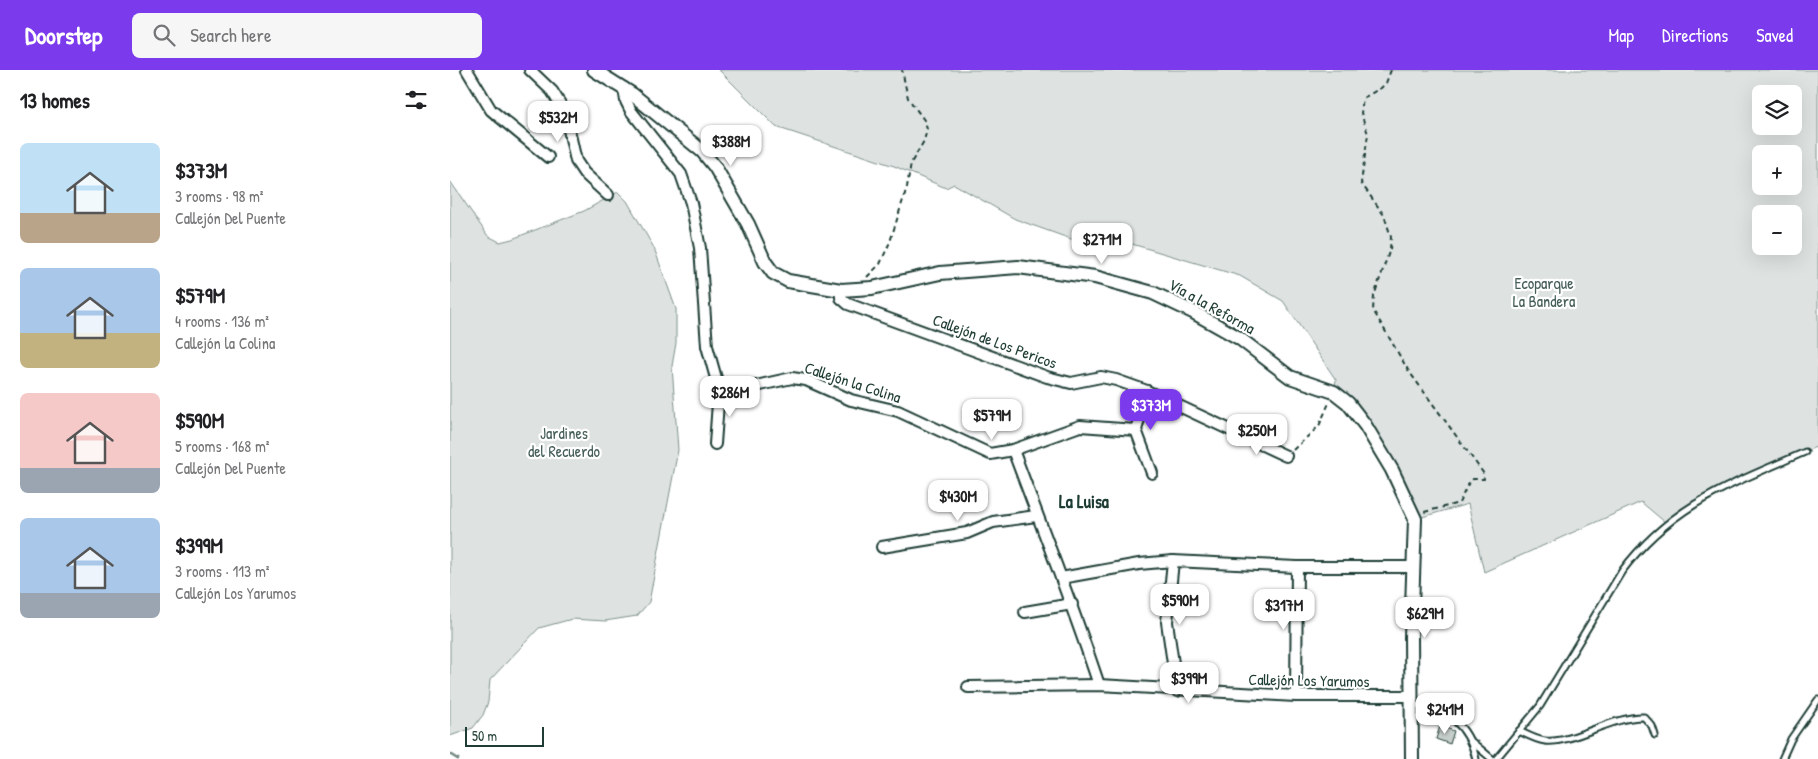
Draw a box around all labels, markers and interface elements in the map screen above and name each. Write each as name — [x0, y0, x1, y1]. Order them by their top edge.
search box — [132, 13, 482, 58]
text: Doorstep — [25, 19, 102, 51]
icon: search — [150, 21, 178, 49]
text: Search here — [190, 22, 272, 48]
text: Map — [1609, 23, 1634, 48]
text: Directions — [1662, 23, 1728, 48]
text: Saved — [1756, 23, 1793, 48]
map controls — [1752, 85, 1802, 255]
button: layers — [1752, 85, 1802, 135]
text: 13 homes — [20, 86, 90, 115]
icon: filters — [402, 86, 430, 114]
pin: $532M — [523, 100, 593, 143]
text: $532M — [538, 106, 578, 128]
pin: $388M — [696, 124, 766, 167]
text: $388M — [712, 130, 750, 152]
button: + — [1752, 145, 1802, 195]
text: $373M — [175, 156, 227, 185]
icon: home — [60, 163, 120, 223]
text: 3 rooms · 98 m² — [175, 185, 264, 207]
button: − — [1752, 205, 1802, 255]
text: Callejón Del Puente — [175, 207, 286, 229]
pin: $271M — [1067, 222, 1137, 265]
text: $271M — [1083, 228, 1121, 250]
park label: Ecoparque La Bandera — [1513, 272, 1575, 312]
street label: Vía a la Reforma — [1165, 273, 1259, 339]
text: $579M — [175, 281, 225, 310]
icon: home — [60, 288, 120, 348]
street label: Callejón de Los Pericos — [930, 308, 1060, 374]
text: 4 rooms · 136 m² — [175, 310, 269, 332]
text: Callejón la Colina — [175, 332, 275, 354]
street label: Callejón la Colina — [802, 356, 904, 408]
pin: $286M — [695, 376, 765, 418]
text: $286M — [711, 381, 749, 403]
pin: $373M — [1116, 388, 1186, 431]
text: $373M — [1131, 394, 1171, 416]
pin: $579M — [957, 398, 1027, 441]
text: $579M — [973, 404, 1011, 426]
text: $590M — [175, 406, 224, 435]
icon: home — [60, 413, 120, 473]
pin: $250M — [1222, 414, 1292, 456]
text: $250M — [1237, 419, 1277, 441]
park label: Jardines del Recuerdo — [528, 422, 601, 462]
text: 5 rooms · 168 m² — [175, 435, 269, 457]
text: Callejón Del Puente — [175, 457, 286, 479]
pin: $430M — [923, 480, 993, 522]
text: $430M — [939, 485, 977, 507]
district label: La Luisa — [1059, 489, 1110, 514]
text: $399M — [175, 531, 223, 560]
icon: home — [60, 538, 120, 598]
text: 3 rooms · 113 m² — [175, 560, 270, 582]
text: Callejón Los Yarumos — [175, 582, 296, 604]
pin: $590M — [1145, 584, 1215, 626]
pin: $317M — [1249, 588, 1319, 631]
text: $590M — [1161, 589, 1199, 611]
text: $317M — [1265, 594, 1303, 616]
pin: $629M — [1390, 596, 1460, 639]
text: $629M — [1406, 602, 1444, 624]
pin: $399M — [1154, 662, 1224, 704]
text: $399M — [1171, 667, 1207, 689]
street label: Callejón Los Yarumos — [1248, 668, 1370, 692]
pin: $241M — [1410, 692, 1480, 735]
text: $241M — [1427, 698, 1463, 720]
scale bar — [465, 724, 544, 747]
text: 50 m — [472, 726, 497, 745]

